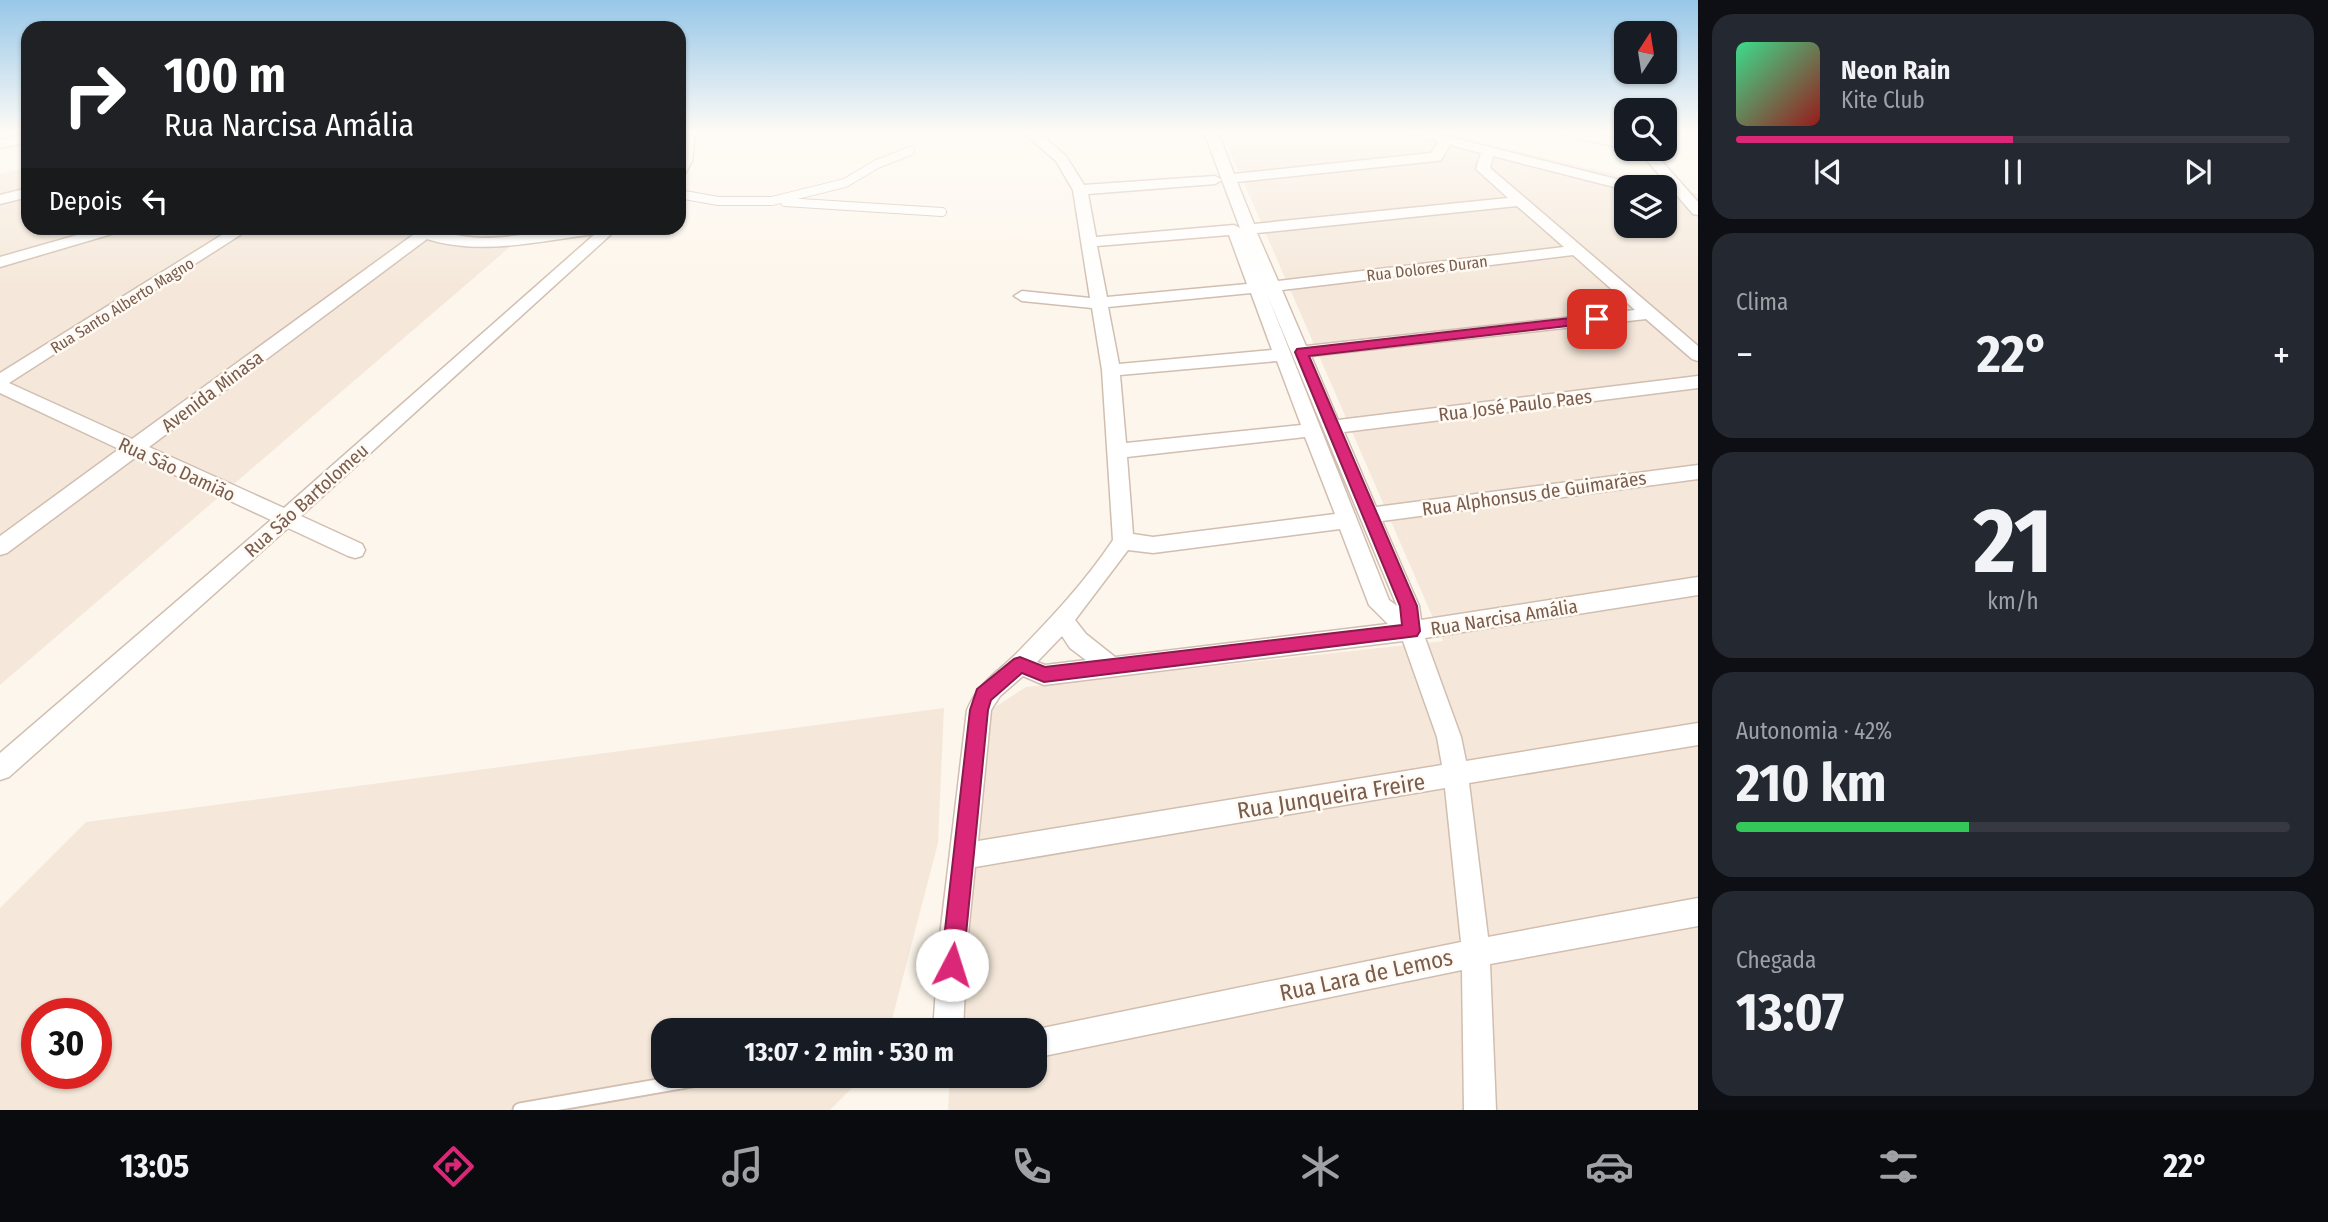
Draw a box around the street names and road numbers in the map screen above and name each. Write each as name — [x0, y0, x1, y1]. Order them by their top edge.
street label: Rua Dolores Duran — [1366, 252, 1489, 285]
street label: Rua Santo Alberto Magno — [47, 254, 197, 357]
street label: Avenida Minasa — [157, 346, 268, 437]
street label: Rua José Paulo Paes — [1437, 385, 1593, 426]
street label: Rua São Damião — [115, 432, 239, 507]
street label: Rua São Bartolomeu — [240, 439, 373, 562]
street label: Rua Alphonsus de Guimarães — [1420, 466, 1648, 521]
street label: Rua Narcisa Amália — [1429, 595, 1579, 640]
street label: Rua Junqueira Freire — [1235, 767, 1427, 825]
street label: Rua Lara de Lemos — [1277, 943, 1455, 1007]

